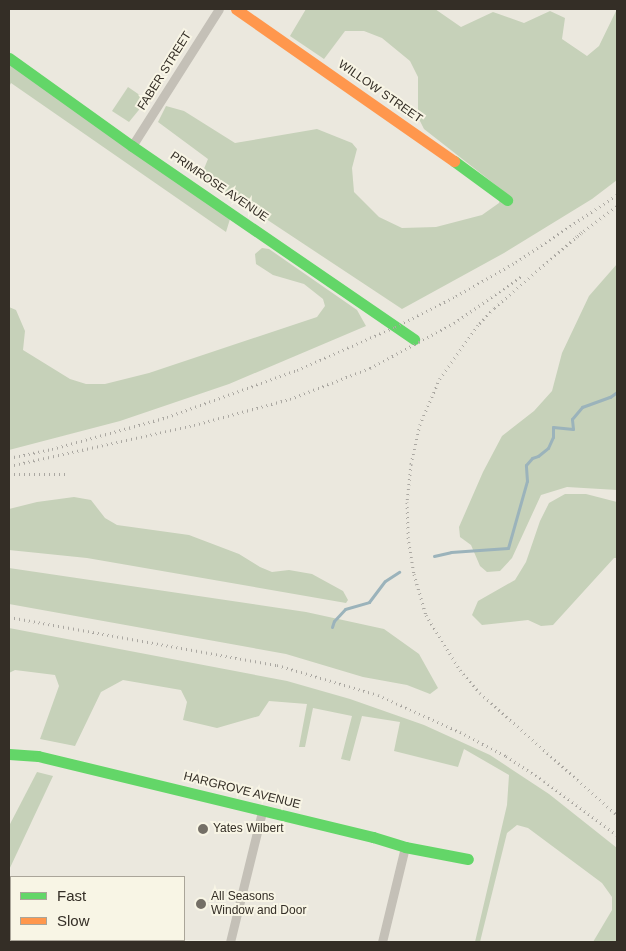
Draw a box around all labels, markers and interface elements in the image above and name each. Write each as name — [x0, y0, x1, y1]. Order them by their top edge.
street label: FABER STREET — [135, 29, 195, 113]
street label: WILLOW STREET — [335, 58, 425, 126]
street label: PRIMROSE AVENUE — [167, 149, 271, 225]
street label: HARGROVE AVENUE — [182, 769, 302, 813]
place label: Yates Wilbert — [213, 822, 283, 836]
marker: Yates Wilbert — [197, 823, 209, 835]
legend — [10, 876, 185, 941]
text: Fast — [57, 887, 86, 904]
place label: All Seasons Window and Door — [211, 890, 306, 918]
marker: All Seasons Window and Door — [195, 898, 207, 910]
text: Slow — [57, 912, 90, 929]

